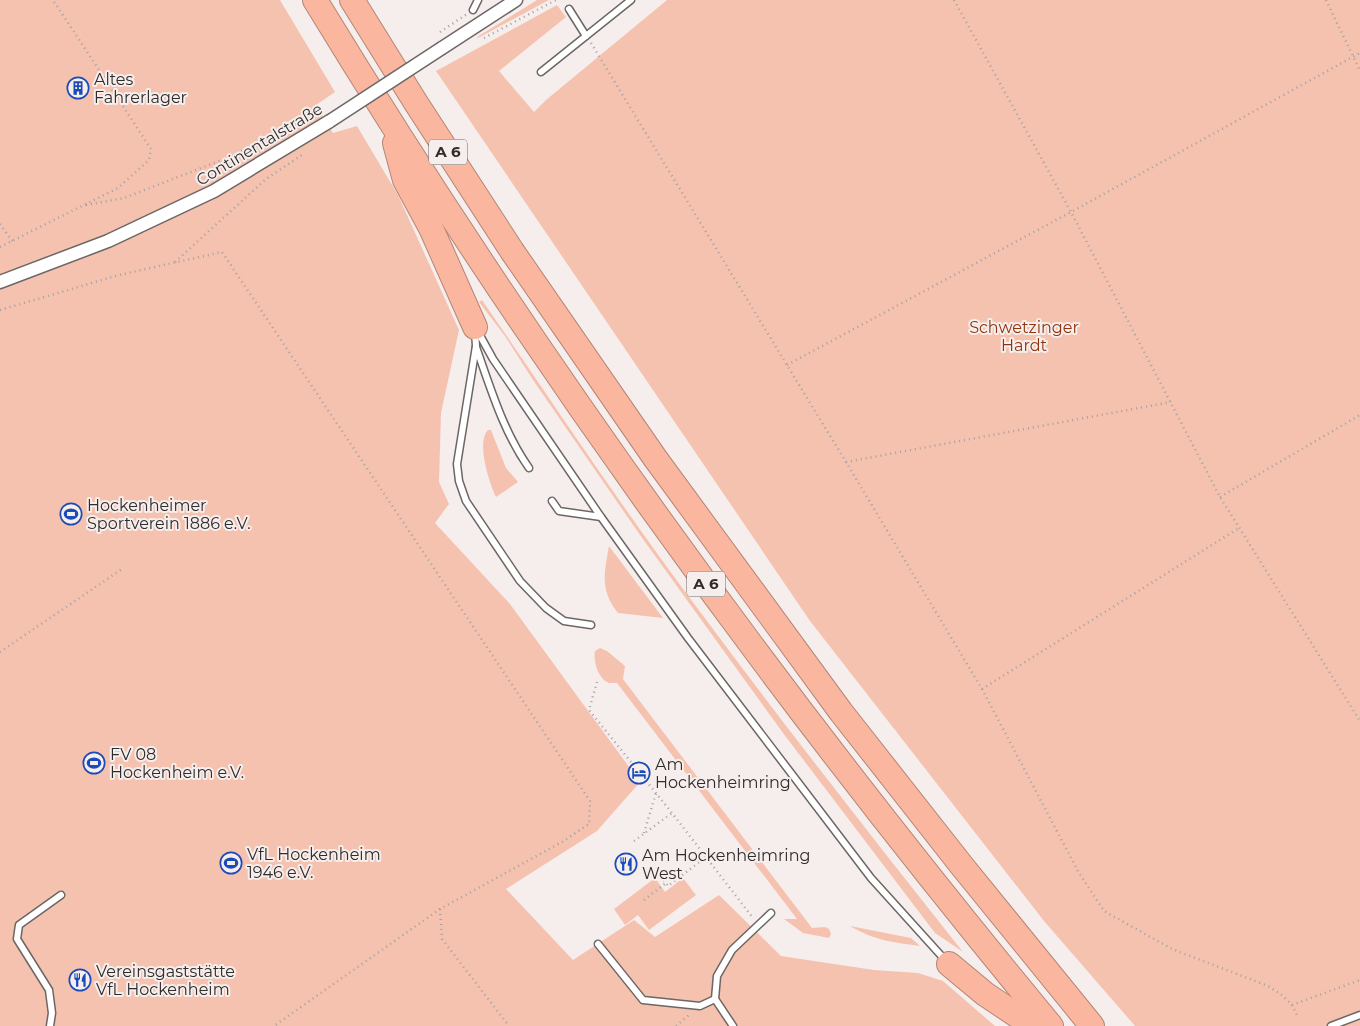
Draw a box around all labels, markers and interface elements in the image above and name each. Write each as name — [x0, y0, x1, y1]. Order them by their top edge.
place label: Altes Fahrerlager — [94, 70, 187, 107]
building icon: Altes Fahrerlager — [66, 76, 90, 100]
street label: Continentalstraße — [193, 99, 326, 190]
road number: A 6 — [429, 140, 467, 164]
park label: Schwetzinger Hardt — [969, 318, 1079, 355]
place label: Hockenheimer Sportverein 1886 e.V. — [87, 496, 251, 533]
sports icon: Hockenheimer Sportverein 1886 e.V. — [59, 502, 83, 526]
road number: A 6 — [687, 572, 725, 596]
place label: FV 08 Hockenheim e.V. — [110, 745, 244, 782]
sports icon: FV 08 Hockenheim e.V. — [82, 751, 106, 775]
place label: Am Hockenheimring — [655, 755, 791, 792]
hotel icon: Am Hockenheimring — [627, 761, 651, 785]
place label: VfL Hockenheim 1946 e.V. — [247, 845, 381, 882]
place label: Am Hockenheimring West — [642, 846, 810, 883]
sports icon: VfL Hockenheim 1946 e.V. — [219, 851, 243, 875]
restaurant icon: Am Hockenheimring West — [614, 852, 638, 876]
place label: Vereinsgaststätte VfL Hockenheim — [96, 962, 235, 999]
restaurant icon: Vereinsgaststätte VfL Hockenheim — [68, 968, 92, 992]

